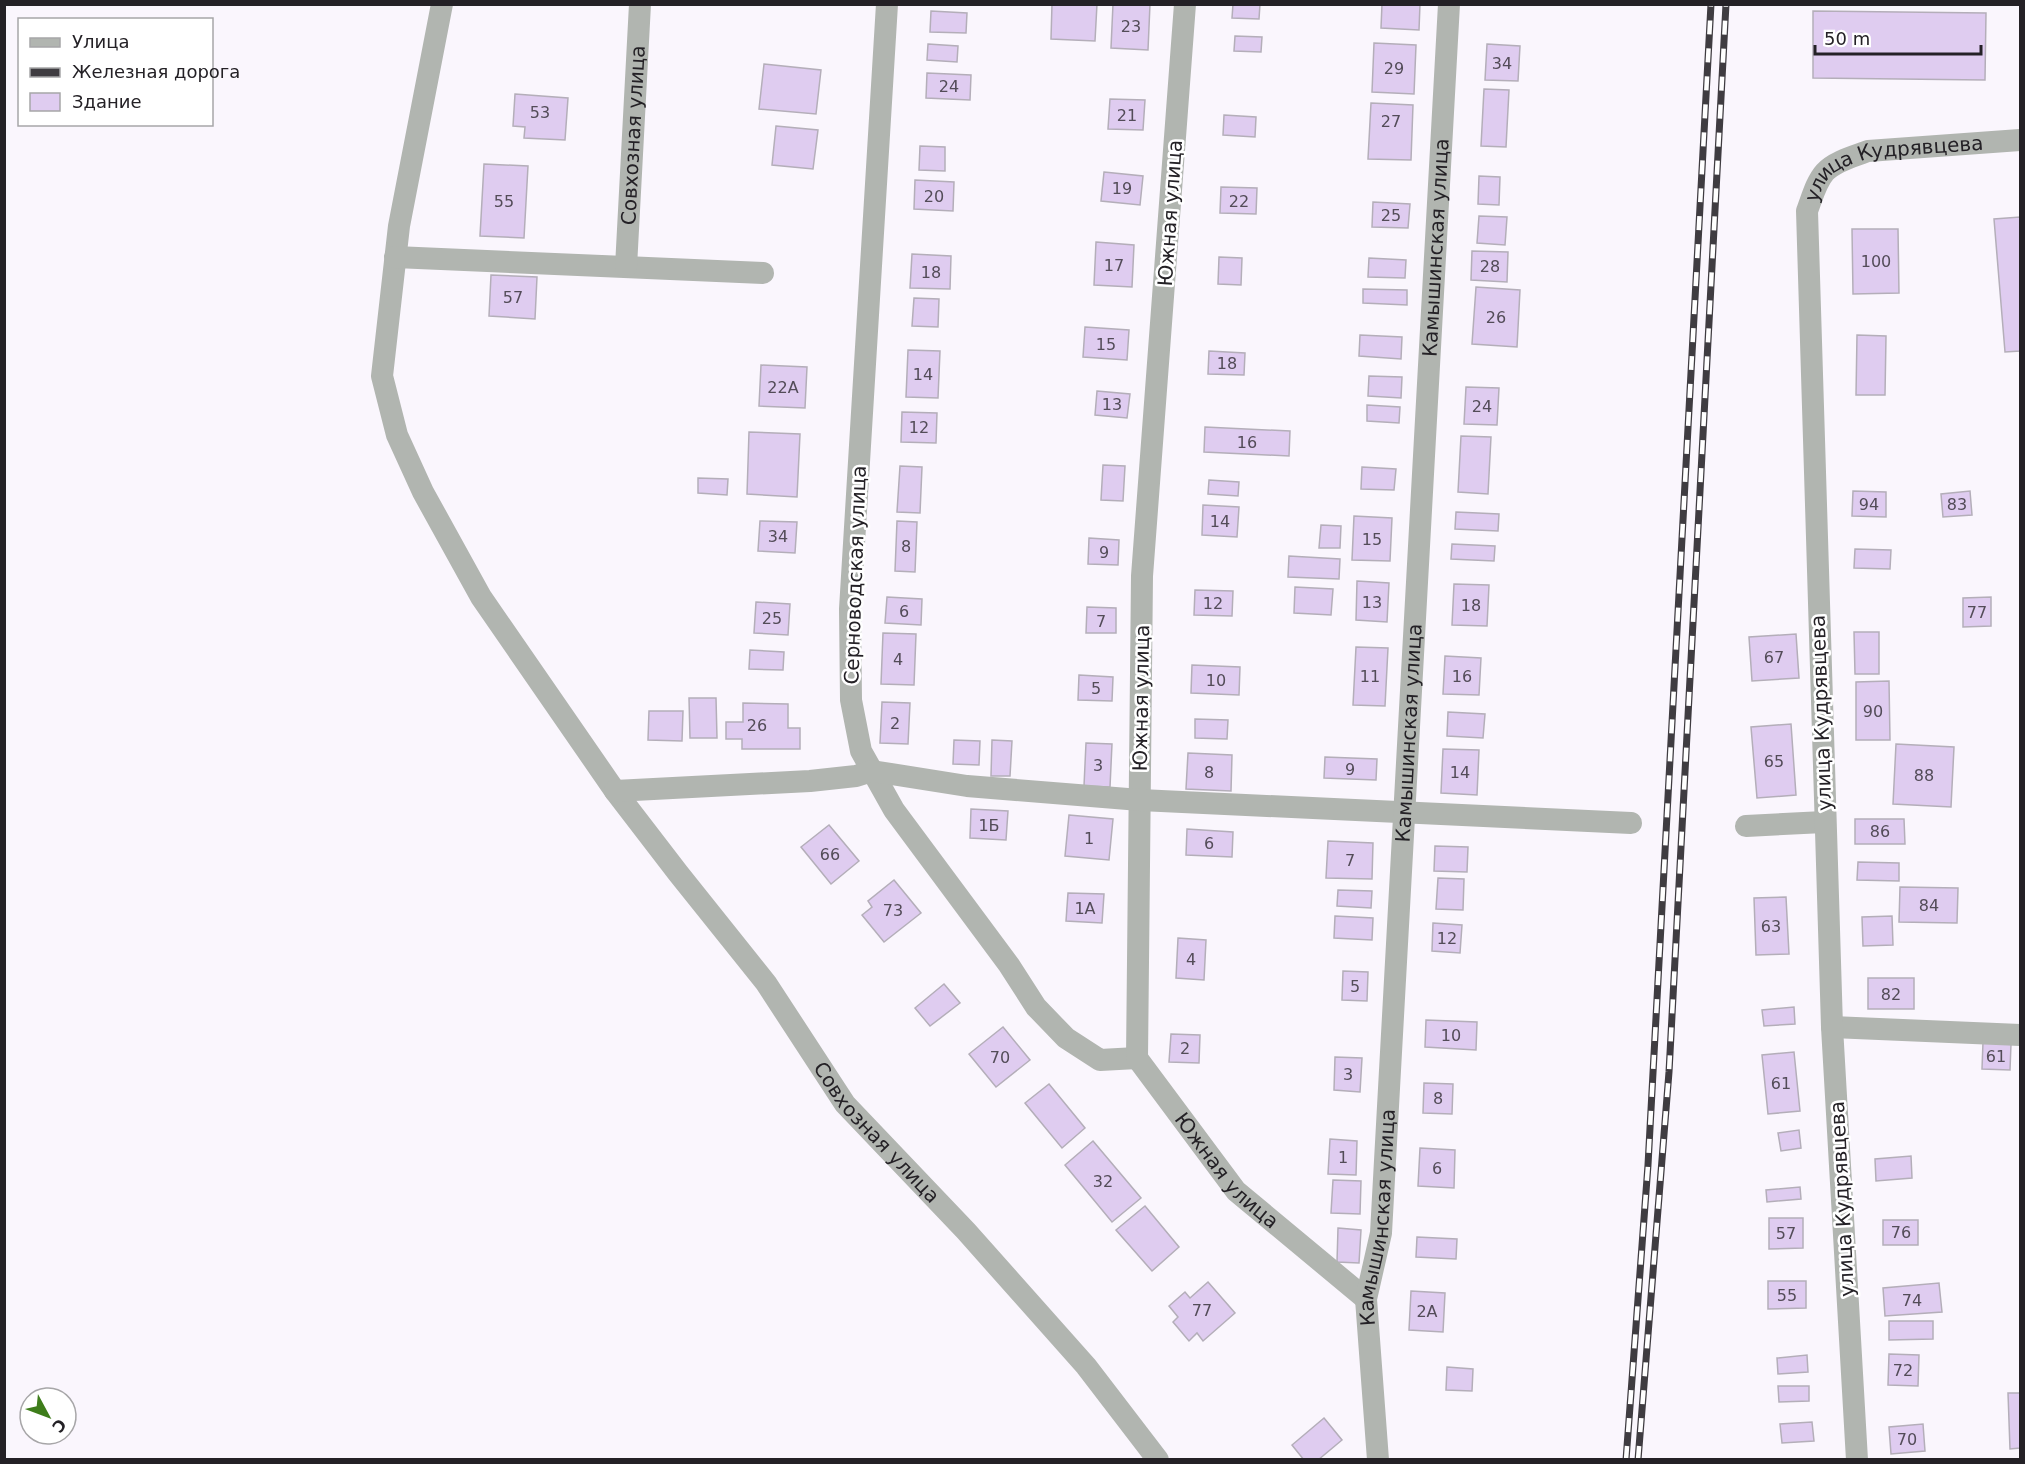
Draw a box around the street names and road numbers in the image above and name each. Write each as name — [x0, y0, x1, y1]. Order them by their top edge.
street label: Совхозная улица — [616, 45, 650, 226]
street label: улица Кудрявцева — [1799, 131, 1984, 205]
street label: Камышинская улица — [1417, 138, 1454, 358]
street label: Южная улица — [1153, 139, 1187, 287]
street label: Серноводская улица — [839, 465, 871, 685]
street label: улица Кудрявцева — [1806, 615, 1836, 811]
street label: Камышинская улица — [1391, 623, 1427, 843]
street label: Южная улица — [1128, 624, 1154, 772]
street label: Совхозная улица — [809, 1057, 945, 1208]
street label: улица Кудрявцева — [1825, 1100, 1859, 1298]
street label: Южная улица — [1170, 1108, 1284, 1233]
street label: Камышинская улица — [1354, 1108, 1400, 1327]

